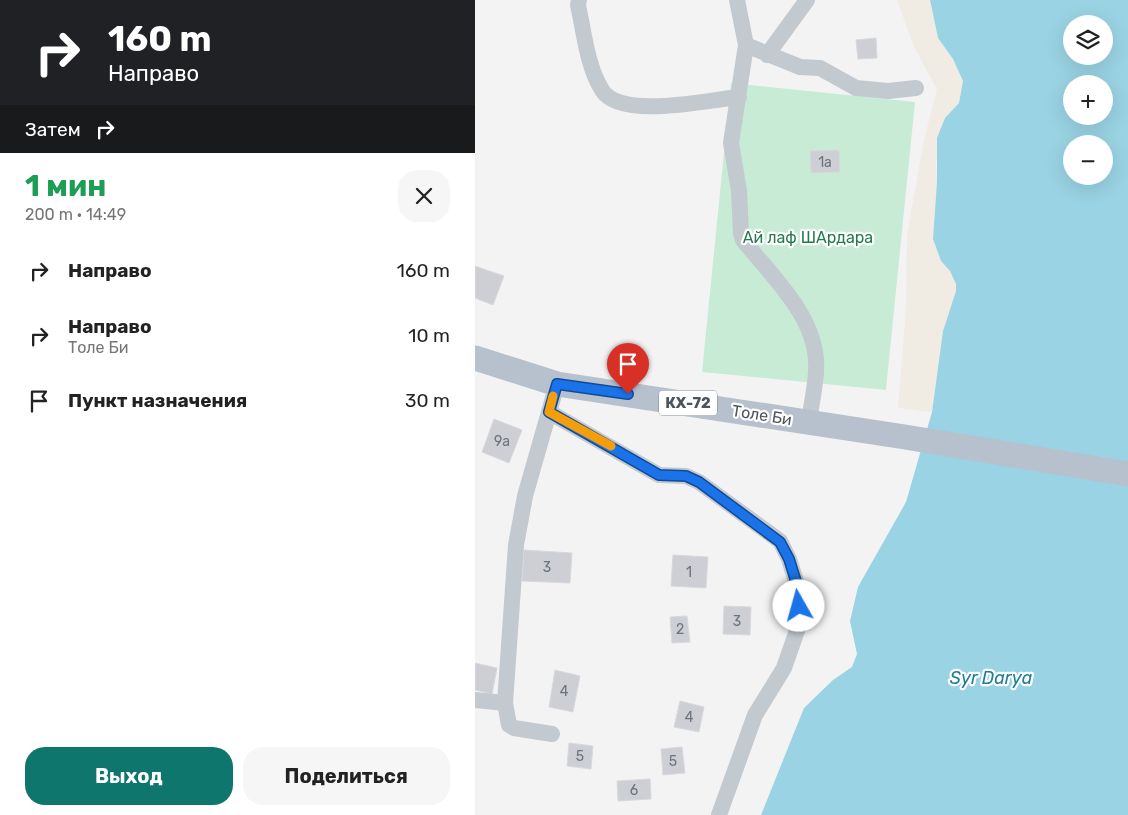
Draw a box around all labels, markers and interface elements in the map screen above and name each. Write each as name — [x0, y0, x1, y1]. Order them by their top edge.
map controls — [1063, 15, 1113, 185]
button: layers — [1063, 15, 1113, 65]
text: 160 m — [108, 18, 212, 60]
icon: right — [25, 20, 90, 85]
text: Направо — [108, 60, 199, 87]
button: + — [1063, 75, 1113, 125]
icon: right — [91, 115, 119, 143]
text: Затем — [25, 118, 81, 141]
button: − — [1063, 135, 1113, 185]
house number: 1а — [818, 154, 832, 171]
text: 1 мин — [25, 168, 106, 204]
button: close — [398, 170, 450, 222]
text: 200 m · 14:49 — [25, 205, 126, 224]
park label: Ай лаф ШАрдара — [743, 228, 873, 247]
icon: right — [25, 257, 53, 285]
text: Направо — [68, 259, 152, 282]
text: 160 m — [397, 259, 450, 282]
text: Направо — [68, 315, 152, 338]
icon: right — [25, 322, 53, 350]
text: 10 m — [408, 324, 450, 347]
text: Толе Би — [68, 338, 128, 357]
pin — [607, 343, 649, 394]
icon: arrive — [614, 350, 642, 378]
icon: arrive — [25, 387, 53, 415]
text: Пункт назначения — [68, 389, 247, 412]
text: 30 m — [405, 389, 450, 412]
road number: КХ-72 — [659, 390, 717, 416]
street label: Толе Би — [731, 401, 793, 429]
house number: 9а — [494, 433, 510, 450]
house number: 3 — [543, 559, 551, 576]
house number: 1 — [686, 564, 692, 581]
position arrow — [772, 579, 824, 631]
house number: 3 — [733, 613, 741, 630]
house number: 2 — [676, 621, 684, 638]
water label: Syr Darya — [950, 667, 1033, 689]
house number: 4 — [560, 683, 569, 700]
house number: 4 — [685, 709, 694, 726]
button: Выход — [25, 747, 233, 805]
button: Поделиться — [243, 747, 450, 805]
house number: 5 — [576, 748, 584, 765]
house number: 5 — [669, 753, 677, 770]
house number: 6 — [630, 782, 638, 799]

